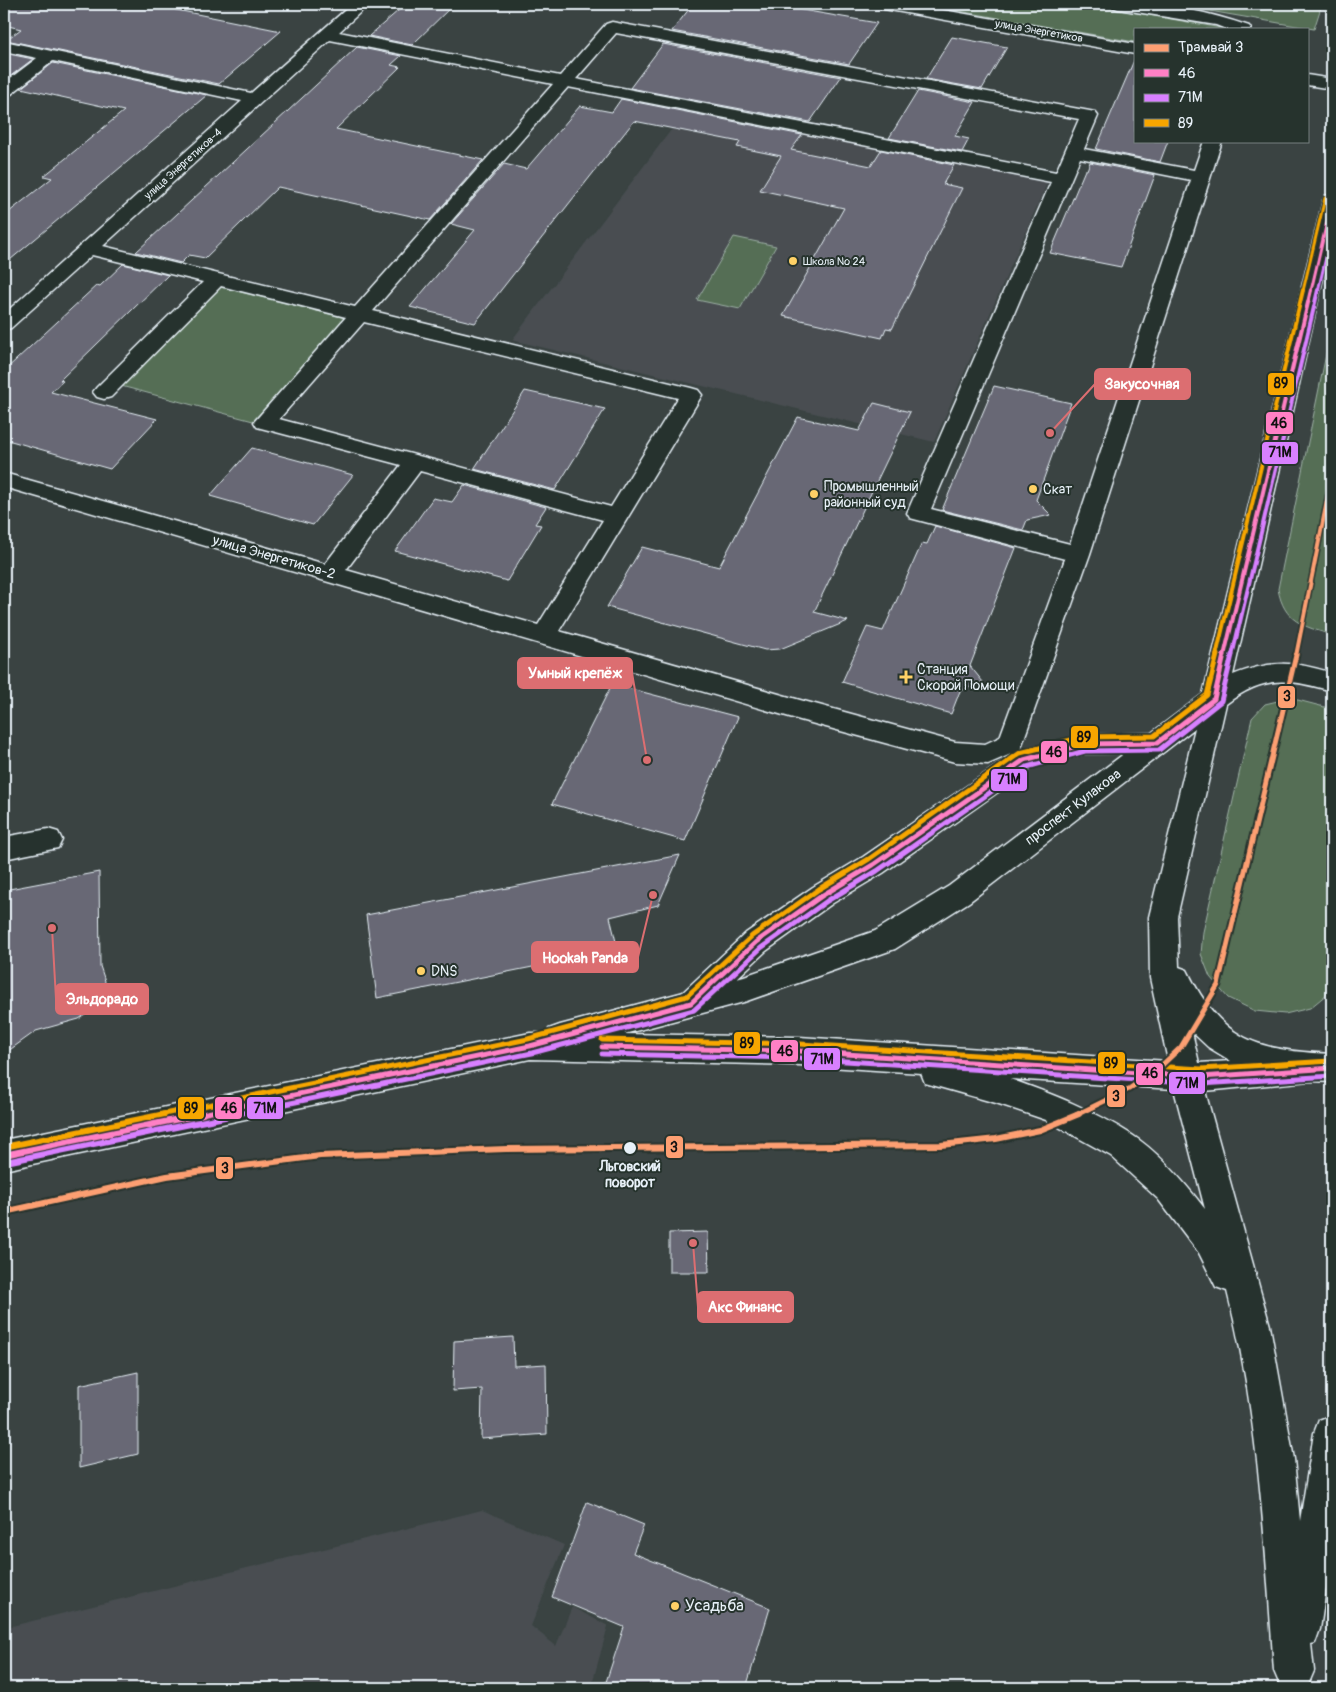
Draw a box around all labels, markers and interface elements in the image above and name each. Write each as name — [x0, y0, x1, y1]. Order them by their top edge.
street label: улица Энергетиков — [993, 17, 1084, 45]
legend — [1134, 28, 1308, 142]
text: Трамвай 3 — [1178, 38, 1243, 57]
text: 46 — [1178, 64, 1195, 83]
text: 71М — [1178, 88, 1203, 107]
text: 89 — [1178, 114, 1193, 133]
street label: улица Энергетиков-4 — [141, 125, 225, 203]
marker: Школа № 24 — [787, 255, 799, 267]
place label: Школа № 24 — [803, 255, 866, 268]
callout: Закусочная — [1095, 369, 1190, 399]
line badge: 89 — [1267, 372, 1295, 396]
text: Закусочная — [1105, 375, 1179, 394]
text: 89 — [1274, 375, 1288, 392]
line badge: 46 — [1265, 411, 1294, 435]
text: 46 — [1271, 415, 1287, 432]
line badge: 71М — [1261, 441, 1299, 465]
text: 71М — [1269, 444, 1291, 461]
place label: Промышленный районный суд — [824, 478, 919, 511]
place label: Скат — [1043, 481, 1072, 498]
marker: Скат — [1027, 483, 1039, 495]
marker: Промышленный районный суд — [808, 488, 820, 500]
street label: улица Энергетиков-2 — [210, 531, 338, 583]
callout: Умный крепёж — [518, 658, 632, 688]
place label: Станция Скорой Помощи — [917, 661, 1014, 694]
text: Умный крепёж — [528, 664, 622, 683]
marker: Станция Скорой Помощи — [899, 670, 913, 684]
line badge: 3 — [1277, 685, 1296, 709]
text: 3 — [1283, 688, 1291, 705]
line badge: 89 — [1070, 725, 1099, 749]
text: 89 — [1077, 729, 1091, 746]
line badge: 46 — [1040, 740, 1068, 764]
text: 46 — [1046, 744, 1062, 761]
street label: проспект Кулакова — [1022, 765, 1124, 849]
line badge: 71М — [990, 768, 1028, 792]
text: 71М — [998, 771, 1020, 788]
callout: Hookah Panda — [532, 942, 638, 972]
text: Hookah Panda — [542, 949, 628, 968]
place label: DNS — [431, 963, 457, 980]
marker: DNS — [415, 965, 427, 977]
callout: Эльдорадо — [56, 984, 148, 1014]
text: Эльдорадо — [66, 990, 138, 1009]
line badge: 89 — [733, 1031, 761, 1055]
text: 89 — [740, 1035, 754, 1052]
line badge: 46 — [770, 1039, 799, 1063]
text: 46 — [777, 1043, 793, 1060]
line badge: 71М — [803, 1047, 841, 1071]
text: 71М — [811, 1051, 833, 1068]
line badge: 89 — [1097, 1051, 1126, 1075]
text: 89 — [1104, 1055, 1118, 1072]
line badge: 46 — [1135, 1062, 1164, 1086]
text: 46 — [1142, 1065, 1158, 1082]
line badge: 71М — [1168, 1071, 1206, 1095]
text: 71М — [1176, 1075, 1198, 1092]
line badge: 3 — [1106, 1084, 1126, 1108]
text: 3 — [1112, 1088, 1120, 1105]
line badge: 89 — [177, 1096, 205, 1120]
line badge: 46 — [214, 1096, 243, 1120]
line badge: 71М — [246, 1096, 284, 1120]
text: 89 — [184, 1100, 198, 1117]
text: 46 — [221, 1100, 237, 1117]
text: 71М — [254, 1100, 276, 1117]
line badge: 3 — [665, 1135, 684, 1159]
text: 3 — [670, 1139, 678, 1156]
marker: Льговский поворот — [622, 1140, 638, 1156]
line badge: 3 — [215, 1156, 234, 1180]
place label: Льговский поворот — [598, 1158, 661, 1191]
text: 3 — [221, 1160, 229, 1177]
callout: Акс Финанс — [698, 1292, 793, 1322]
text: Акс Финанс — [708, 1298, 783, 1317]
place label: Усадьба — [685, 1596, 744, 1616]
marker: Усадьба — [669, 1600, 681, 1612]

